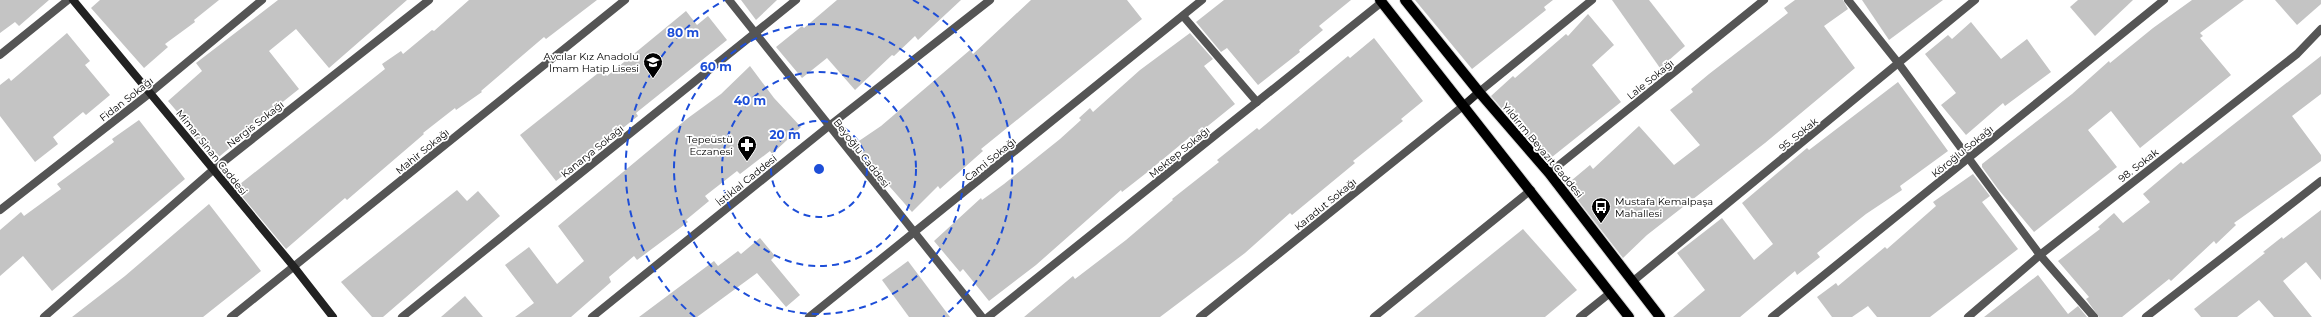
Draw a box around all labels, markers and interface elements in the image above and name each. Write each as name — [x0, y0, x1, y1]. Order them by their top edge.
text: 80 m — [667, 25, 699, 40]
place label: Avcılar Kız Anadolu İmam Hatip Lisesi — [544, 50, 639, 75]
school or university icon: Avcılar Kız Anadolu İmam Hatip Lisesi — [642, 51, 664, 79]
street label: Lale Sokağı — [1624, 56, 1677, 102]
text: 60 m — [700, 59, 732, 74]
street label: Fidan Sokağı — [97, 74, 156, 124]
text: 40 m — [734, 93, 766, 108]
street label: Nergis Sokağı — [224, 98, 286, 151]
street label: Yıldırım Beyazıt Caddesi — [1499, 100, 1586, 200]
street label: Mimar Sinan Caddesi — [173, 107, 250, 198]
street label: 95. Sokak — [1776, 115, 1821, 154]
street label: Beyoğlu Caddesi — [831, 116, 893, 190]
street label: Kanarya Sokağı — [558, 122, 626, 181]
street label: Köroğlu Sokağı — [1929, 122, 1996, 180]
street label: Mektep Sokağı — [1146, 124, 1212, 181]
street label: Mahir Sokağı — [393, 126, 452, 177]
text: 20 m — [769, 127, 801, 142]
place label: Tepeüstü Eczanesi — [687, 133, 733, 158]
pharmacy icon: Tepeüstü Eczanesi — [736, 134, 758, 162]
street label: Cami Sokağı — [962, 135, 1019, 184]
street label: 98. Sokak — [2116, 146, 2161, 185]
street label: İstiklal Caddesi — [713, 152, 779, 209]
centre of rings — [812, 162, 826, 176]
street label: Karadut Sokağı — [1292, 175, 1359, 233]
place label: Mustafa Kemalpaşa Mahallesi — [1615, 195, 1713, 220]
bus stop icon: Mustafa Kemalpaşa Mahallesi — [1590, 196, 1612, 224]

